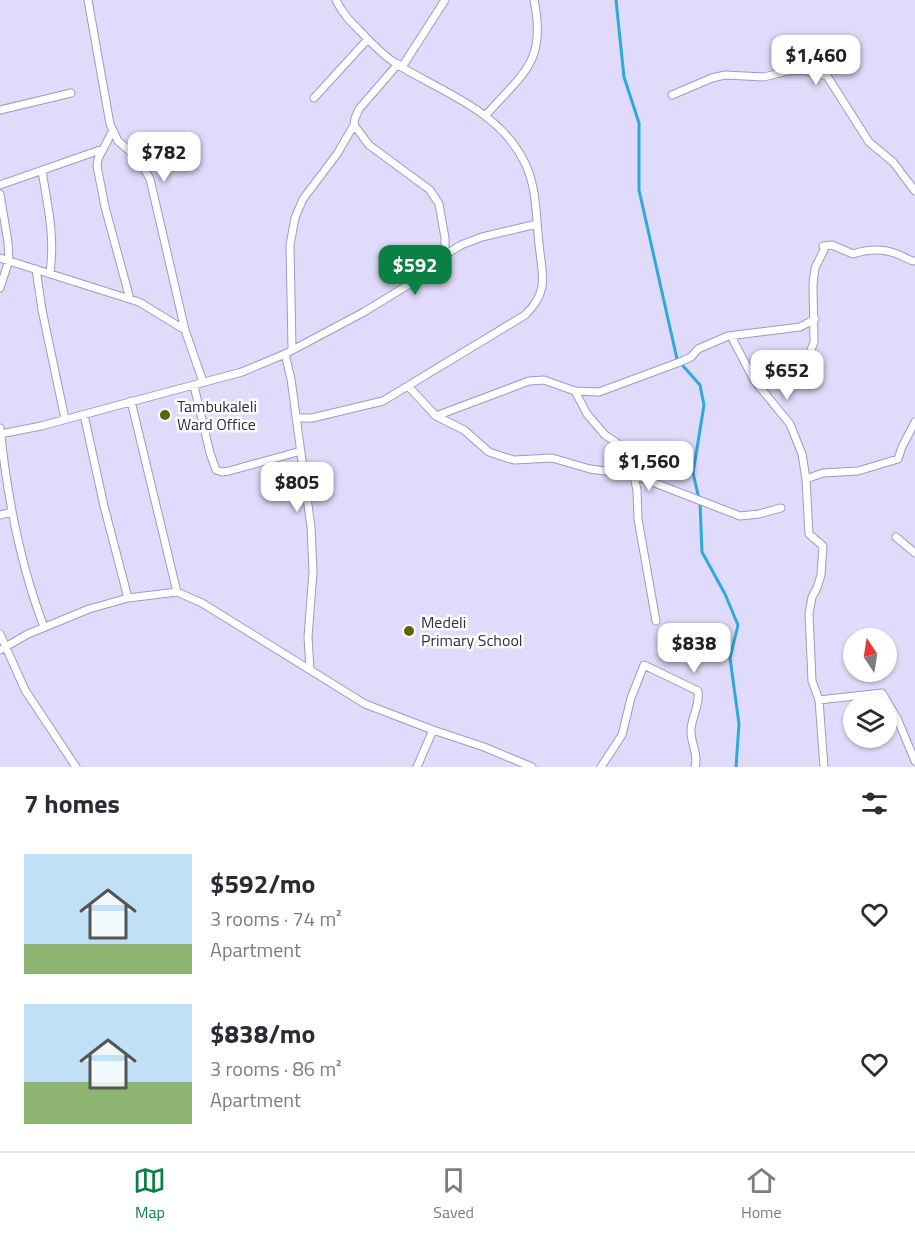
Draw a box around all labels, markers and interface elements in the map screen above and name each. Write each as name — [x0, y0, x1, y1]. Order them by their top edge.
pin: $1,460 — [767, 35, 865, 86]
text: $1,460 — [785, 39, 847, 70]
pin: $782 — [128, 132, 200, 183]
text: $782 — [142, 136, 186, 167]
pin: $592 — [379, 245, 451, 296]
text: $592 — [393, 249, 437, 280]
pin: $652 — [751, 350, 823, 401]
text: $652 — [765, 354, 809, 385]
place label: Tambukaleli Ward Office — [177, 394, 257, 436]
marker: Tambukaleli Ward Office — [158, 408, 172, 422]
pin: $1,560 — [600, 441, 698, 492]
text: $1,560 — [618, 445, 680, 476]
pin: $805 — [261, 462, 333, 513]
text: $805 — [275, 466, 319, 497]
place label: Medeli Primary School — [421, 610, 523, 652]
pin: $838 — [658, 623, 730, 674]
marker: Medeli Primary School — [402, 624, 416, 638]
text: $838 — [672, 627, 716, 658]
north arrow — [843, 628, 897, 682]
map controls — [843, 628, 897, 748]
button: layers — [843, 694, 897, 748]
text: 7 homes — [24, 784, 120, 823]
icon: filters — [858, 787, 891, 820]
text: $592/mo — [210, 864, 315, 903]
icon: home — [72, 878, 144, 950]
icon: heart — [858, 898, 891, 931]
text: 3 rooms · 74 m² — [210, 903, 342, 934]
text: Apartment — [210, 934, 301, 965]
text: $838/mo — [210, 1014, 315, 1053]
icon: home — [72, 1028, 144, 1100]
icon: heart — [858, 1048, 891, 1081]
text: 3 rooms · 86 m² — [210, 1053, 342, 1084]
text: Apartment — [210, 1084, 301, 1115]
tab: Map — [133, 1164, 166, 1224]
tab: Saved — [433, 1164, 474, 1224]
tab: Home — [741, 1164, 782, 1224]

